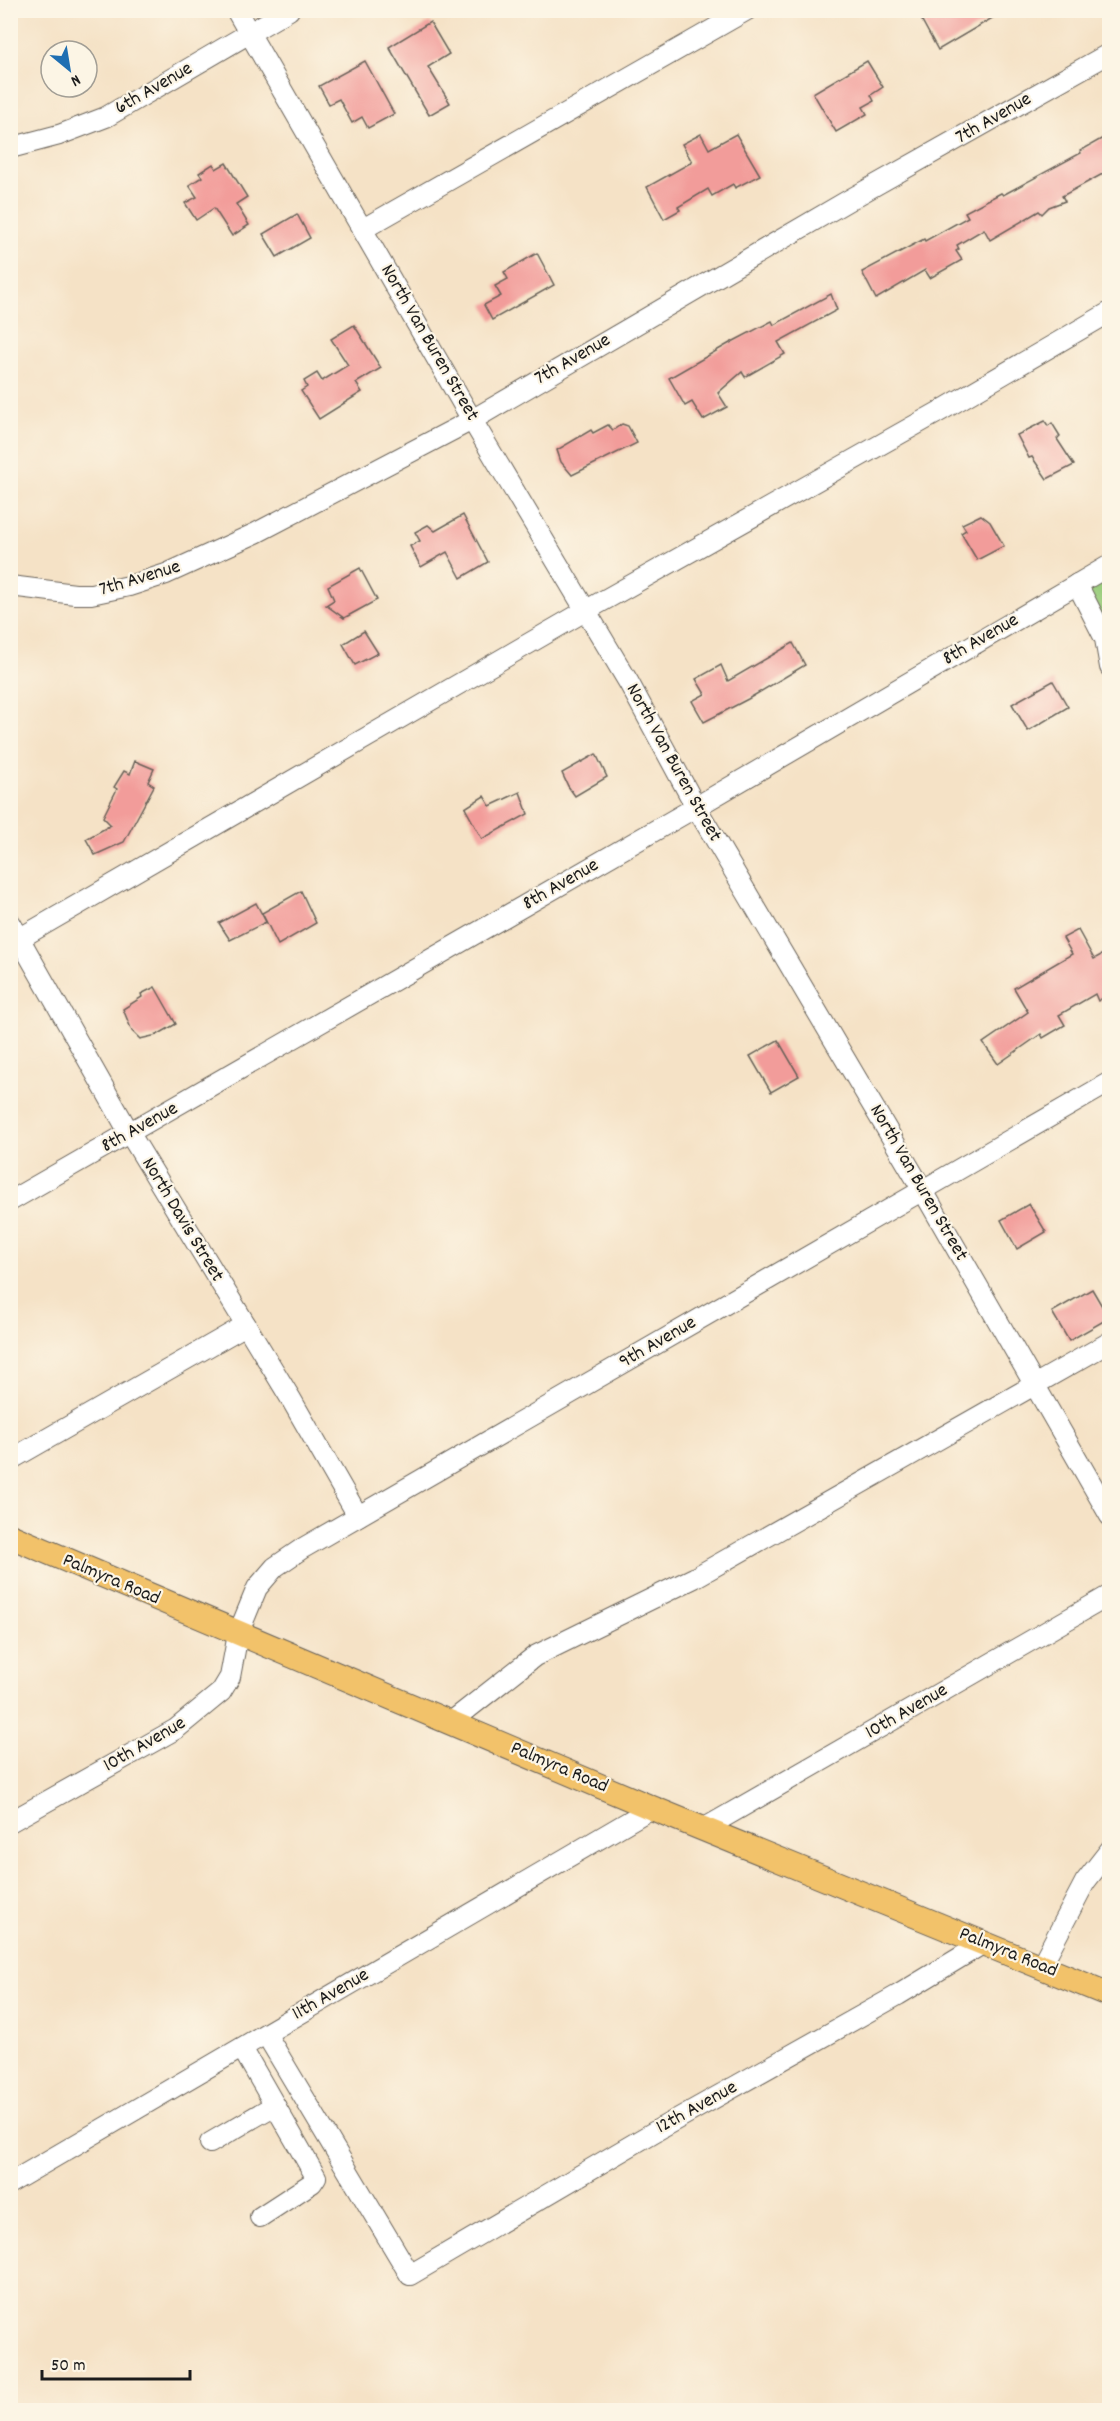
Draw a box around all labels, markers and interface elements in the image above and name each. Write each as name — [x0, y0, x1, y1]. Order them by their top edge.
north arrow — [39, 39, 99, 99]
street label: 6th Avenue — [110, 55, 198, 123]
text: N — [66, 68, 84, 92]
street label: 7th Avenue — [951, 86, 1037, 152]
street label: North Van Buren Street — [373, 259, 485, 427]
street label: 7th Avenue — [530, 327, 616, 393]
street label: 7th Avenue — [96, 553, 184, 605]
street label: 8th Avenue — [938, 607, 1024, 673]
street label: North Van Buren Street — [618, 679, 728, 847]
street label: 8th Avenue — [518, 852, 604, 918]
street label: 8th Avenue — [97, 1095, 184, 1161]
street label: North Van Buren Street — [862, 1099, 974, 1267]
street label: North Davis Street — [134, 1153, 230, 1287]
street label: 9th Avenue — [614, 1310, 702, 1376]
street label: Palmyra Road — [58, 1547, 164, 1613]
street label: 10th Avenue — [861, 1677, 954, 1747]
street label: 10th Avenue — [99, 1710, 192, 1780]
street label: Palmyra Road — [506, 1735, 612, 1801]
street label: Palmyra Road — [955, 1921, 1061, 1985]
street label: 11th Avenue — [287, 1962, 375, 2028]
street label: 12th Avenue — [651, 2074, 743, 2142]
scale bar — [42, 2343, 190, 2381]
text: 50 m — [51, 2354, 86, 2379]

